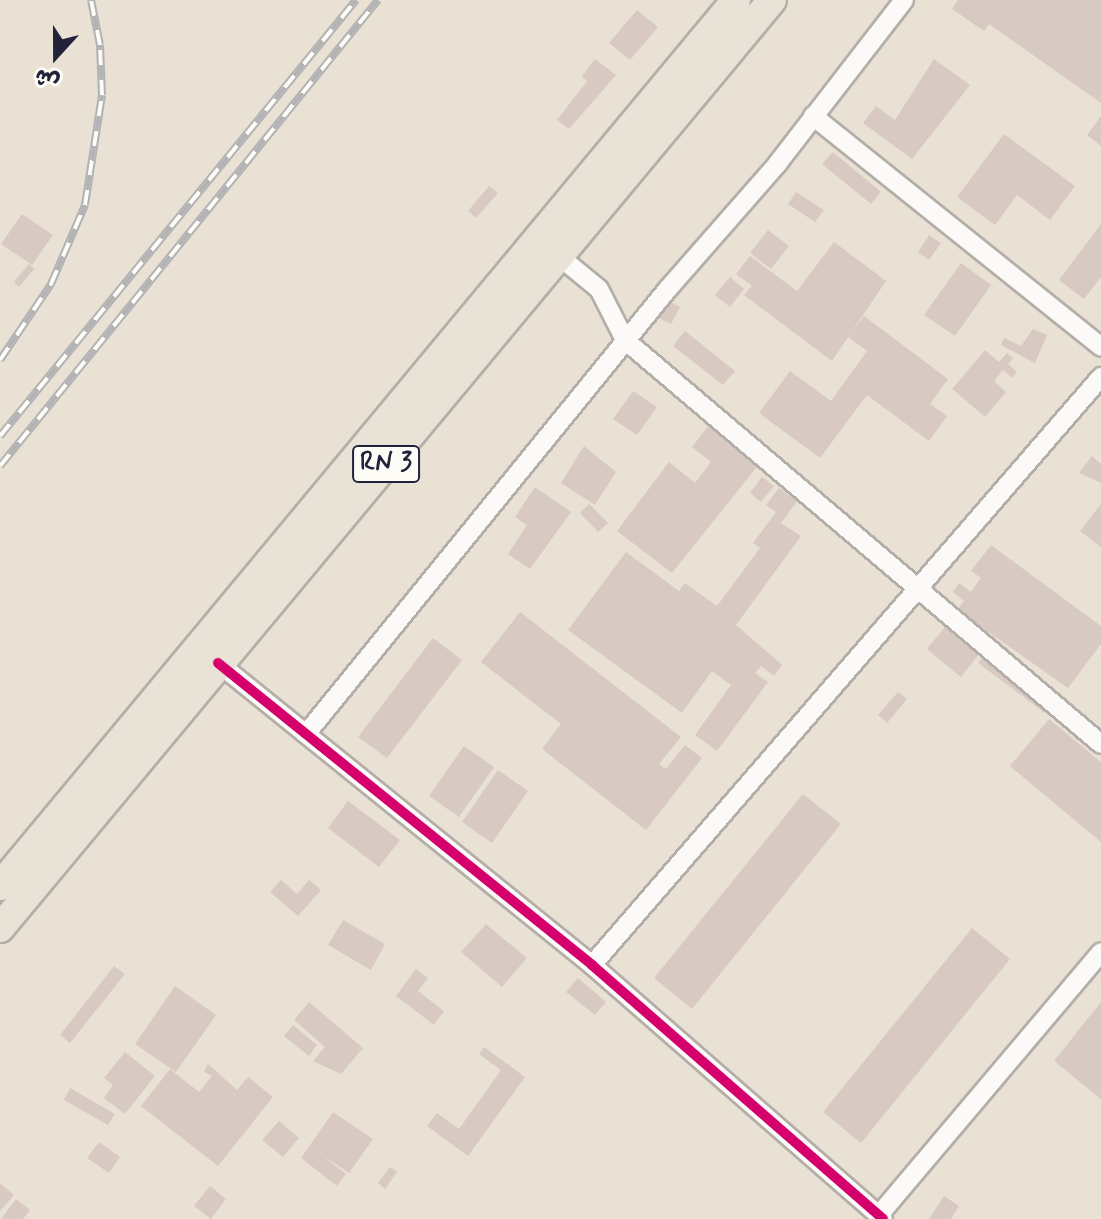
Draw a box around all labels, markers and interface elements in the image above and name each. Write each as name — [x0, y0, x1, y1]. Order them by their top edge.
north arrow — [16, 16, 96, 96]
text: ش — [31, 61, 64, 96]
road number: RN 3 — [352, 442, 420, 486]

